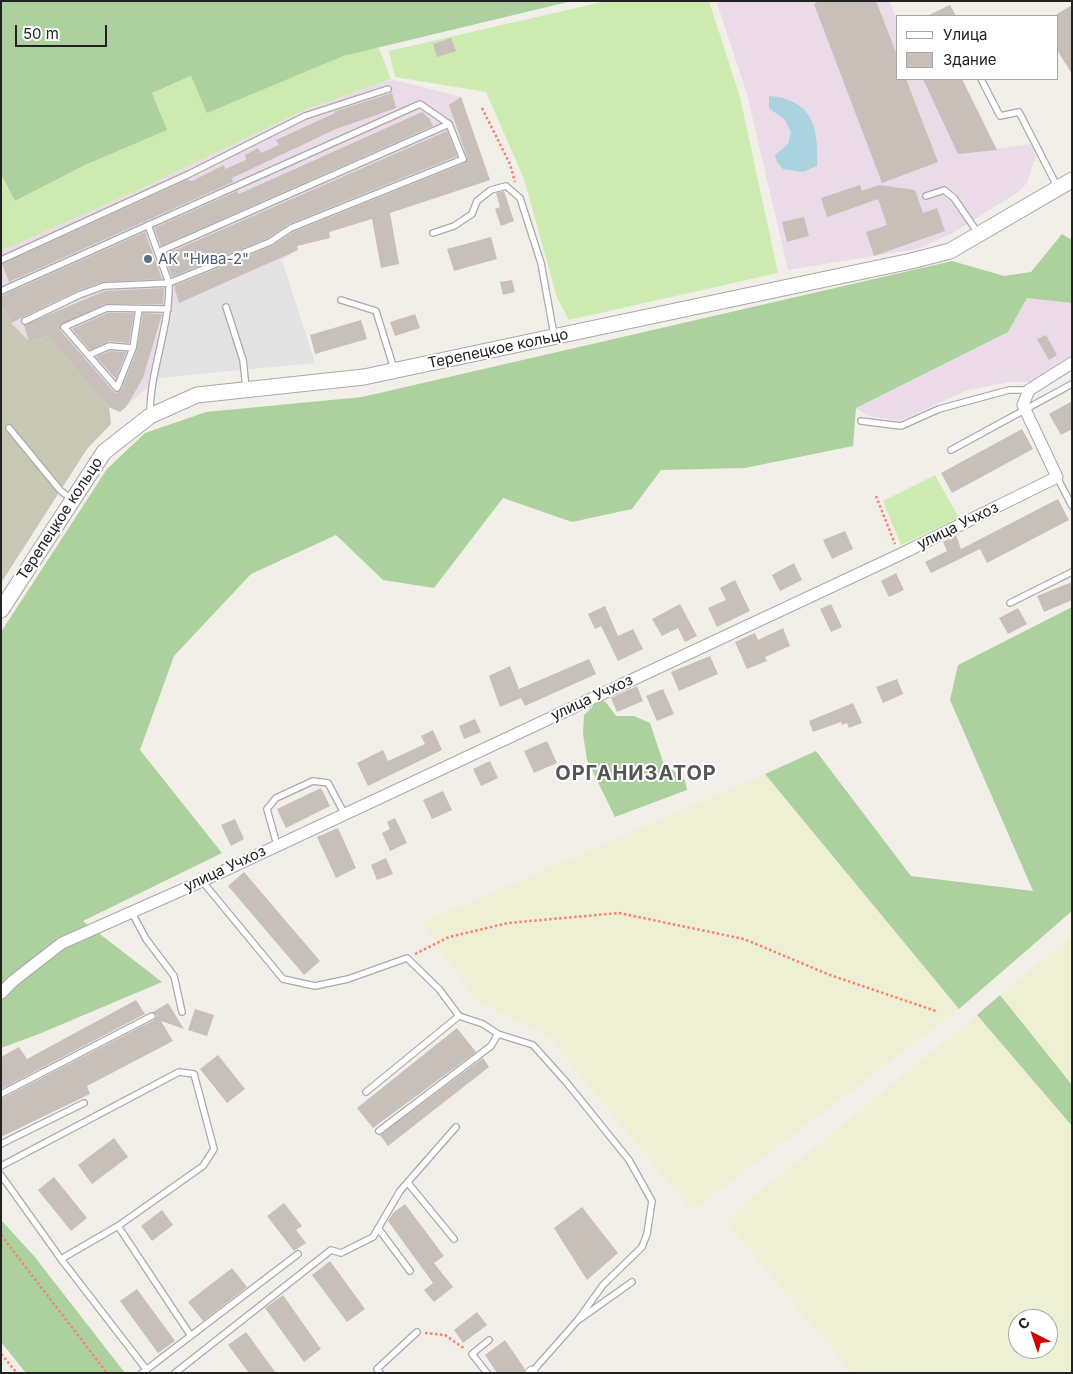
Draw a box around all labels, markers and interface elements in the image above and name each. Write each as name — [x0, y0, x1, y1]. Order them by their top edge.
scale bar — [18, 15, 110, 47]
legend — [896, 15, 1058, 80]
text: 50 m — [23, 24, 59, 43]
text: Улица — [943, 25, 987, 44]
text: Здание — [943, 50, 997, 69]
place label: АК "Нива-2" — [158, 250, 249, 268]
marker: АК "Нива-2" — [142, 253, 154, 265]
street label: Терепецкое кольцо — [426, 325, 570, 373]
street label: Терепецкое кольцо — [13, 454, 107, 584]
street label: улица Учхоз — [914, 499, 1002, 553]
street label: улица Учхоз — [548, 671, 636, 725]
district label: ОРГАНИЗАТОР — [554, 762, 718, 786]
street label: улица Учхоз — [181, 842, 269, 896]
north arrow — [1008, 1309, 1058, 1359]
text: С — [1014, 1313, 1033, 1333]

